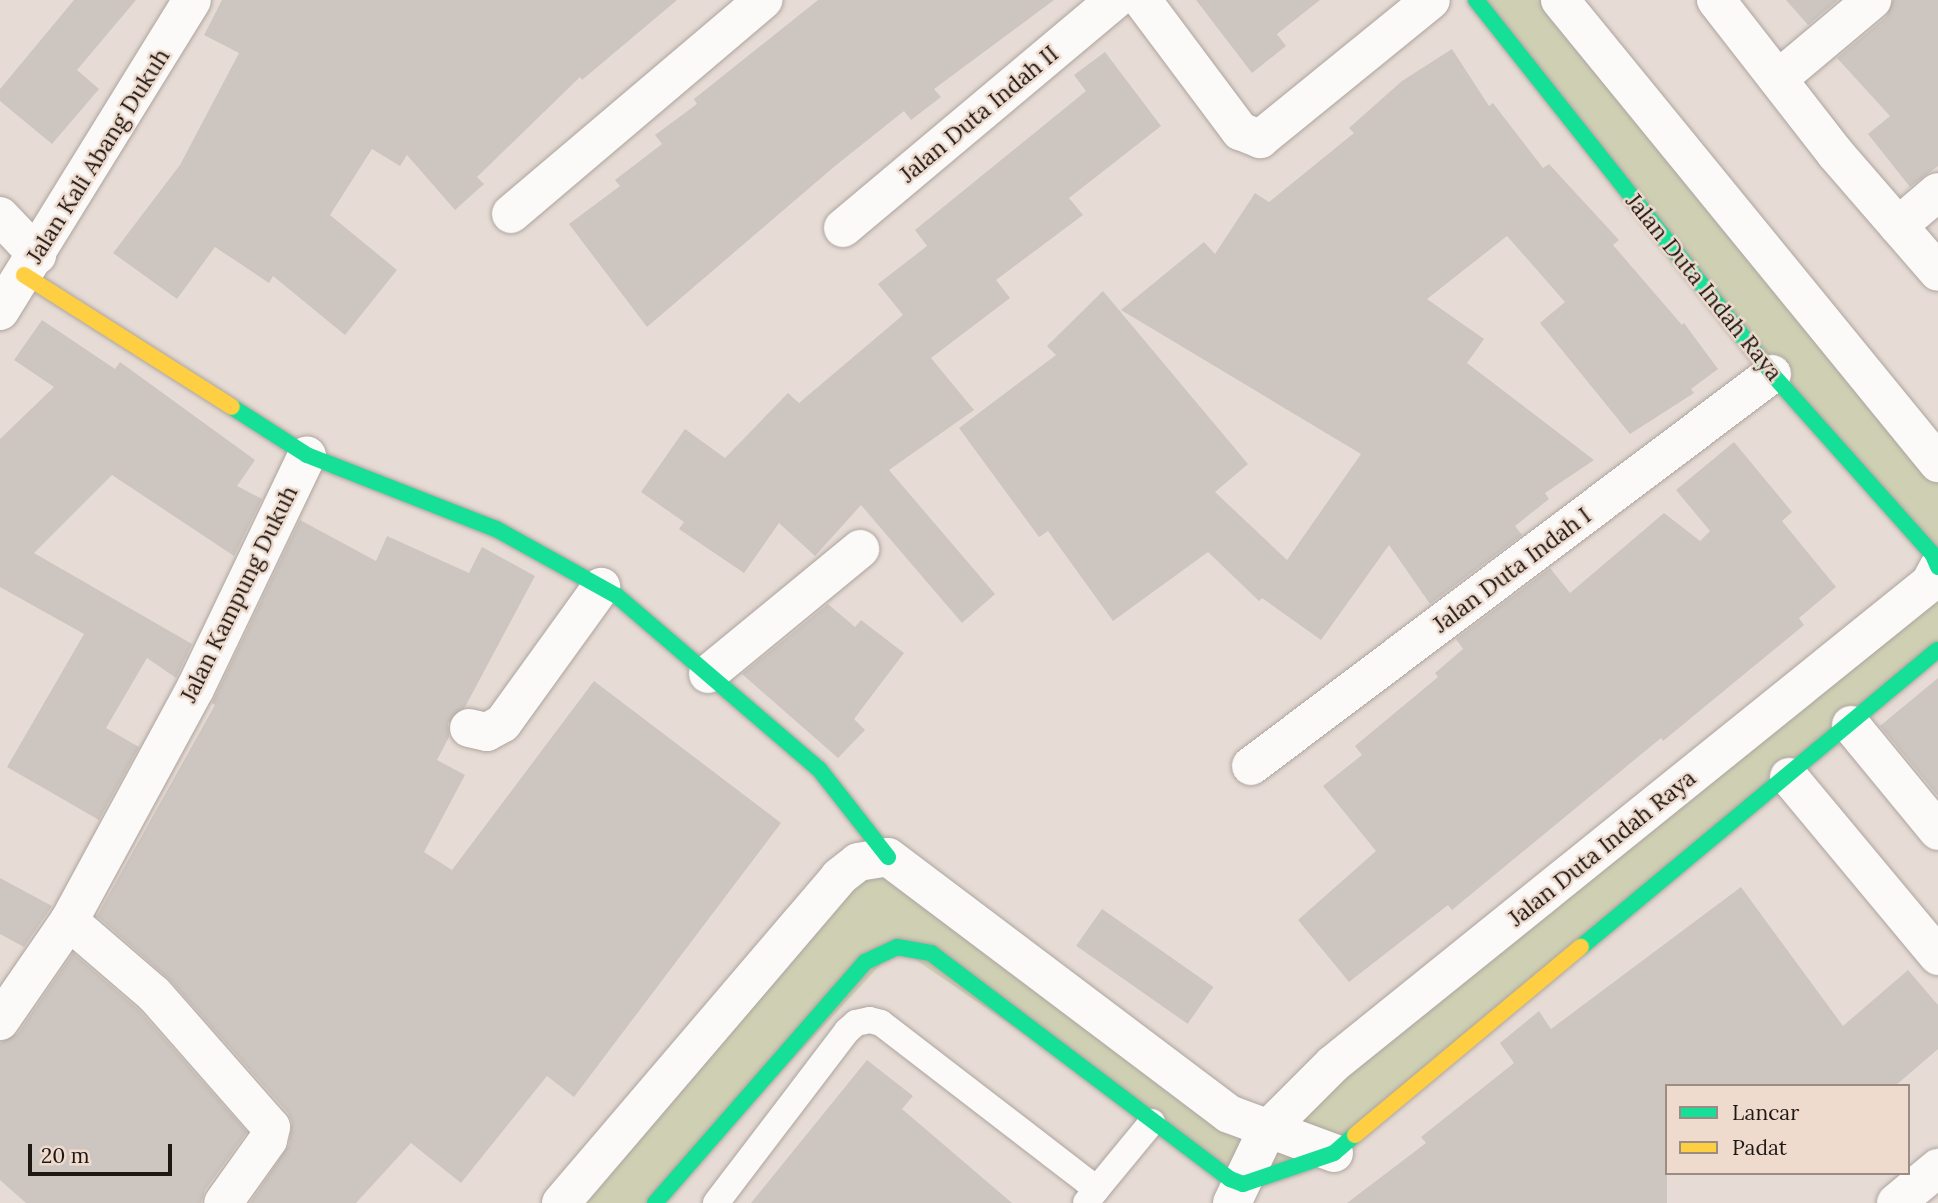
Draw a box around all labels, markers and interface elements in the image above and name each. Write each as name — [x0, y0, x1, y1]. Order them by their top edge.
street label: Jalan Duta Indah II — [894, 40, 1064, 188]
street label: Jalan Kali Abang Dukuh — [21, 44, 175, 268]
street label: Jalan Duta Indah Raya — [1620, 188, 1788, 386]
street label: Jalan Kampung Dukuh — [175, 481, 303, 707]
street label: Jalan Duta Indah I — [1428, 502, 1596, 638]
street label: Jalan Duta Indah Raya — [1503, 764, 1701, 932]
legend — [1665, 1084, 1910, 1175]
text: Lancar — [1732, 1099, 1799, 1126]
scale bar — [32, 1130, 175, 1174]
text: Padat — [1732, 1134, 1787, 1161]
text: 20 m — [41, 1142, 90, 1169]

